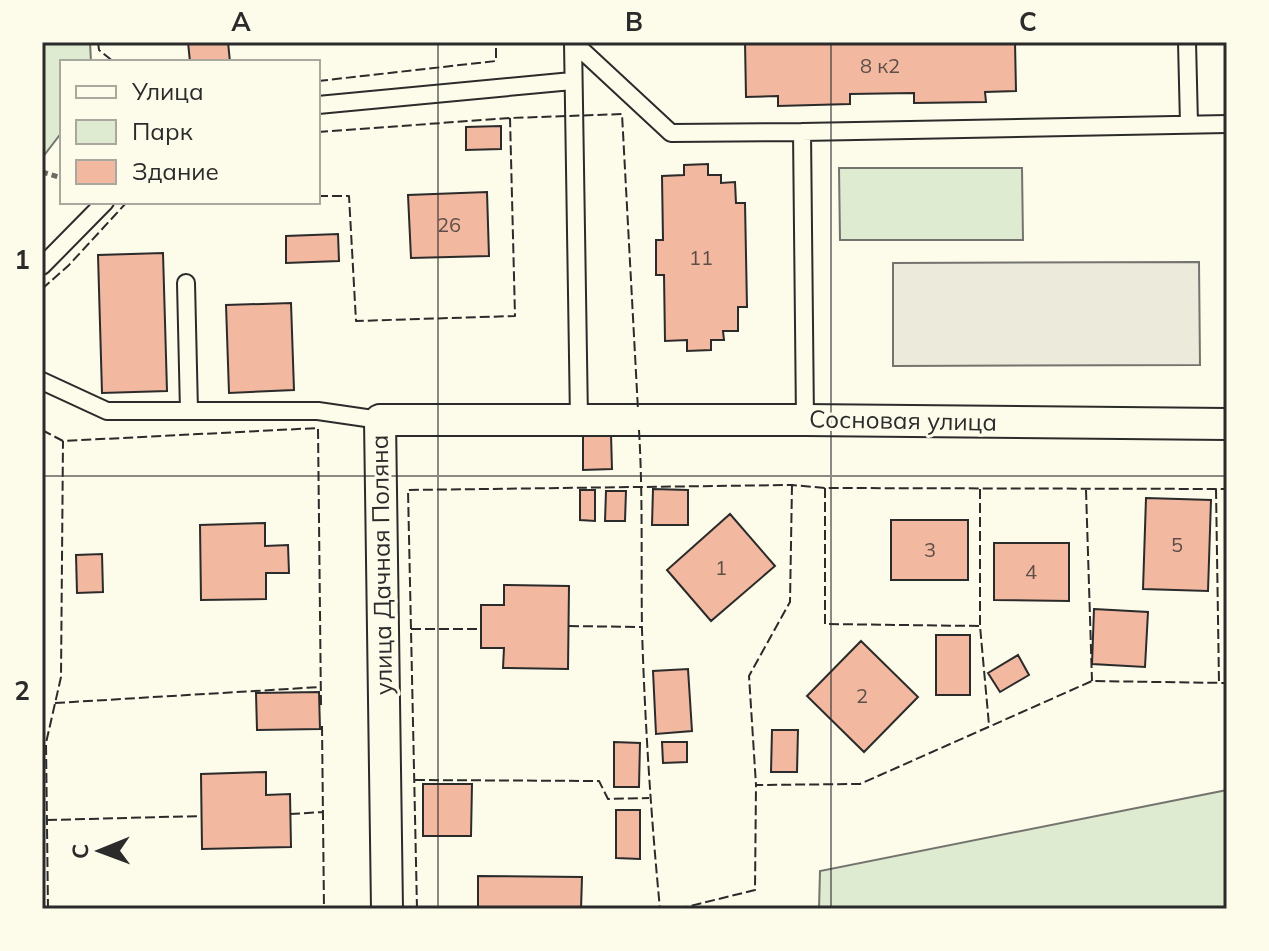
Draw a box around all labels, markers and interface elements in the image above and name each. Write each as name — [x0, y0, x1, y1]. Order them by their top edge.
text: A — [231, 5, 251, 38]
text: B — [625, 5, 643, 38]
text: C — [1019, 5, 1037, 38]
house number: 8 к2 — [860, 53, 900, 78]
legend — [60, 60, 320, 204]
text: Улица — [131, 76, 204, 106]
text: Парк — [132, 116, 193, 146]
text: Здание — [132, 156, 219, 186]
house number: 26 — [437, 212, 461, 237]
text: 1 — [14, 243, 30, 276]
house number: 11 — [689, 245, 713, 270]
street label: Сосновая улица — [809, 403, 997, 437]
street label: улица Дачная Поляна — [364, 435, 398, 695]
house number: 5 — [1171, 532, 1183, 557]
house number: 3 — [924, 537, 936, 562]
house number: 1 — [715, 555, 727, 580]
house number: 4 — [1025, 559, 1037, 584]
text: 2 — [14, 674, 30, 707]
house number: 2 — [856, 683, 868, 708]
north arrow — [60, 811, 140, 891]
text: С — [66, 844, 94, 859]

